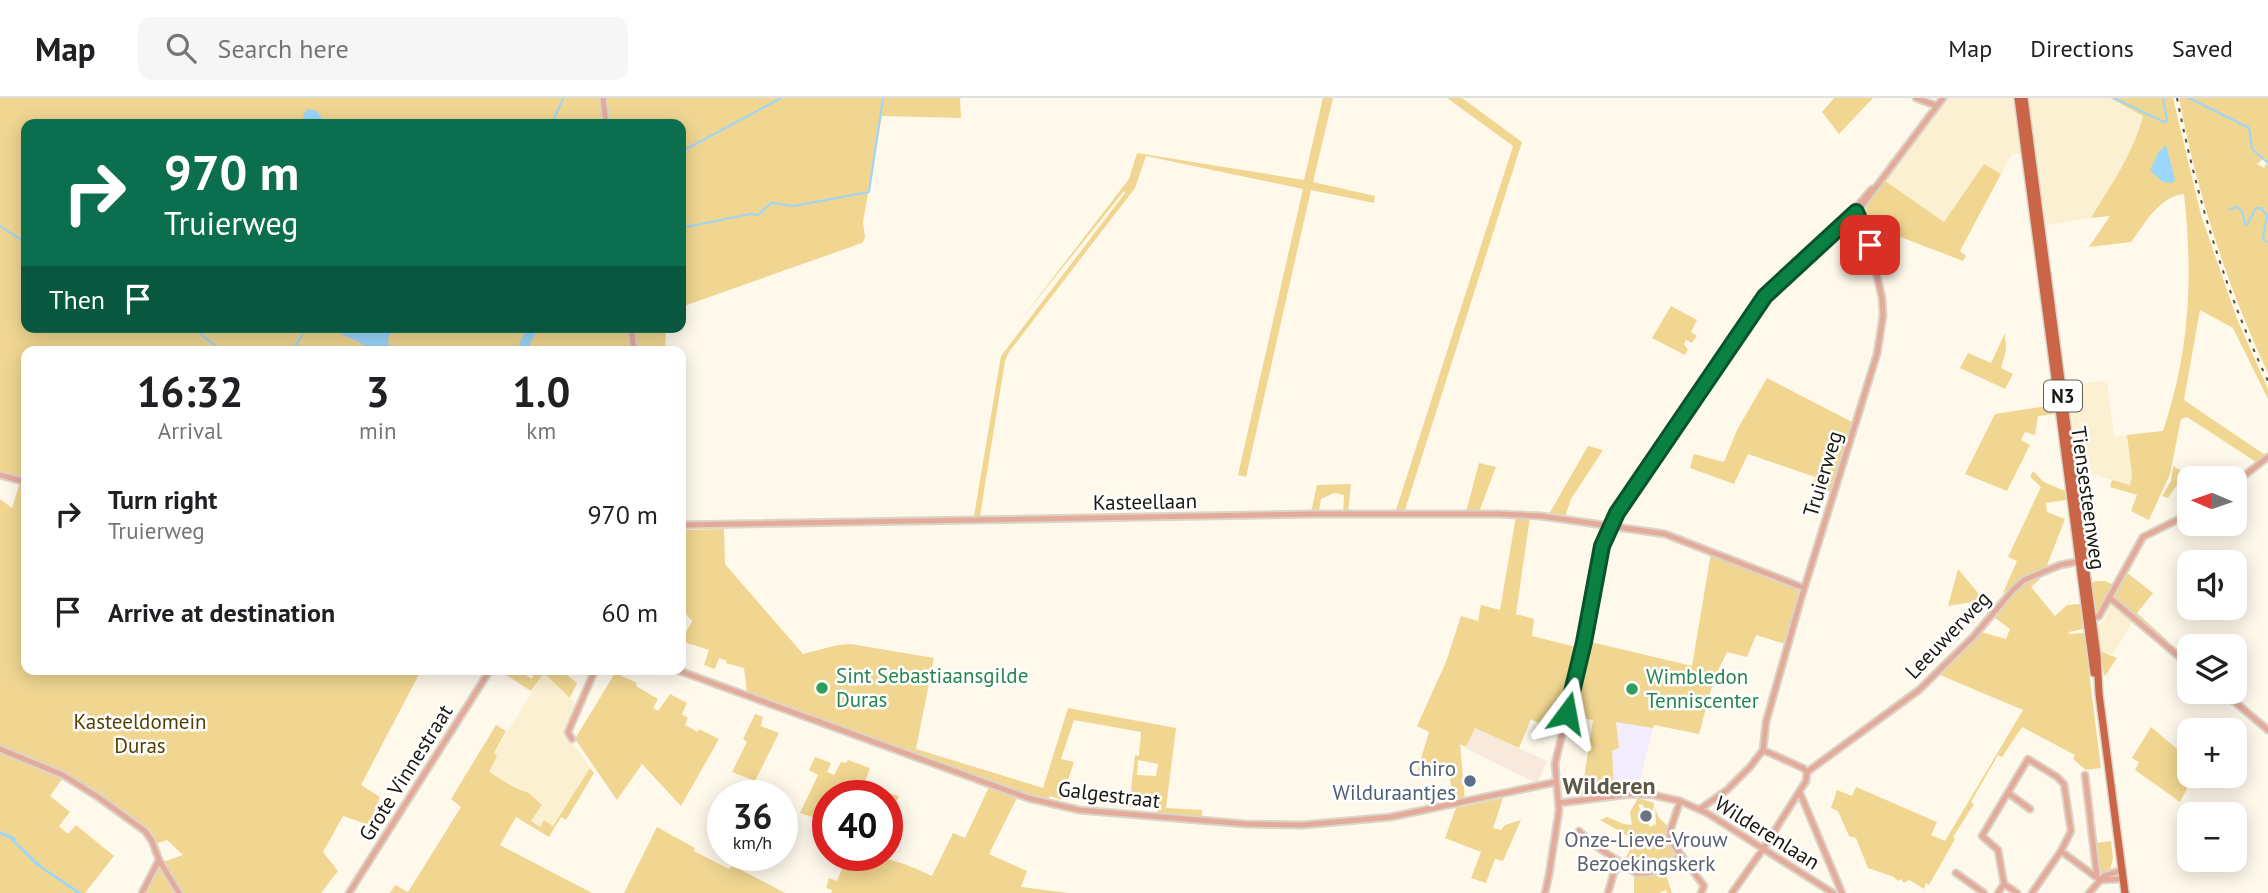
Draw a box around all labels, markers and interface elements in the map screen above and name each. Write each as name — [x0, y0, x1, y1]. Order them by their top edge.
search box — [138, 17, 628, 80]
text: Map — [35, 27, 96, 70]
icon: search — [162, 29, 200, 67]
text: Search here — [218, 32, 349, 65]
text: Map — [1948, 33, 1992, 64]
text: Directions — [2030, 33, 2134, 64]
text: Saved — [2172, 33, 2233, 64]
text: 970 m — [164, 140, 299, 204]
icon: right — [49, 147, 140, 238]
text: Truierweg — [164, 202, 299, 244]
pin — [1840, 215, 1900, 275]
icon: arrive — [1851, 226, 1889, 264]
icon: arrive — [119, 280, 157, 318]
text: Then — [49, 283, 105, 316]
text: 16:32 — [137, 364, 243, 419]
text: 3 — [366, 364, 390, 419]
text: 1.0 — [512, 364, 570, 419]
road number: N3 — [2044, 380, 2082, 412]
text: Arrival — [158, 416, 222, 445]
text: min — [359, 416, 396, 445]
text: km — [526, 416, 556, 445]
street label: Tiensesteenweg — [2065, 425, 2112, 571]
street label: Truierweg — [1797, 428, 1848, 520]
north arrow — [2177, 466, 2247, 536]
map controls — [2177, 466, 2247, 872]
text: Turn right — [108, 483, 217, 516]
street label: Kasteellaan — [1093, 487, 1197, 516]
icon: right — [49, 495, 87, 533]
text: 970 m — [587, 498, 658, 531]
text: Truierweg — [108, 516, 205, 545]
button: sound — [2177, 550, 2247, 620]
street label: Leeuwerweg — [1899, 585, 1996, 684]
icon: arrive — [49, 593, 87, 631]
text: Arrive at destination — [108, 596, 335, 629]
text: 60 m — [602, 596, 658, 629]
button: layers — [2177, 634, 2247, 704]
place label: Sint Sebastiaansgilde Duras — [836, 662, 1028, 713]
place label: Wimbledon Tenniscenter — [1646, 663, 1759, 714]
position arrow — [1530, 676, 1604, 750]
marker: Sint Sebastiaansgilde Duras — [814, 680, 830, 696]
marker: Wimbledon Tenniscenter — [1624, 681, 1640, 697]
street label: Grote Vinnestraat — [353, 699, 458, 846]
park label: Kasteeldomein Duras — [74, 708, 207, 759]
button: + — [2177, 718, 2247, 788]
place label: Chiro Wilduraantjes — [1333, 755, 1456, 806]
district label: Wilderen — [1562, 770, 1656, 801]
marker: Chiro Wilduraantjes — [1462, 773, 1478, 789]
street label: Galgestraat — [1057, 775, 1162, 814]
speed limit sign: 40 — [812, 780, 903, 871]
street label: Wilderenlaan — [1710, 790, 1825, 876]
text: 36 — [733, 793, 772, 839]
button: − — [2177, 802, 2247, 872]
marker: Onze-Lieve-Vrouw Bezoekingskerk — [1638, 808, 1654, 824]
place label: Onze-Lieve-Vrouw Bezoekingskerk — [1564, 826, 1728, 877]
text: km/h — [733, 831, 772, 854]

